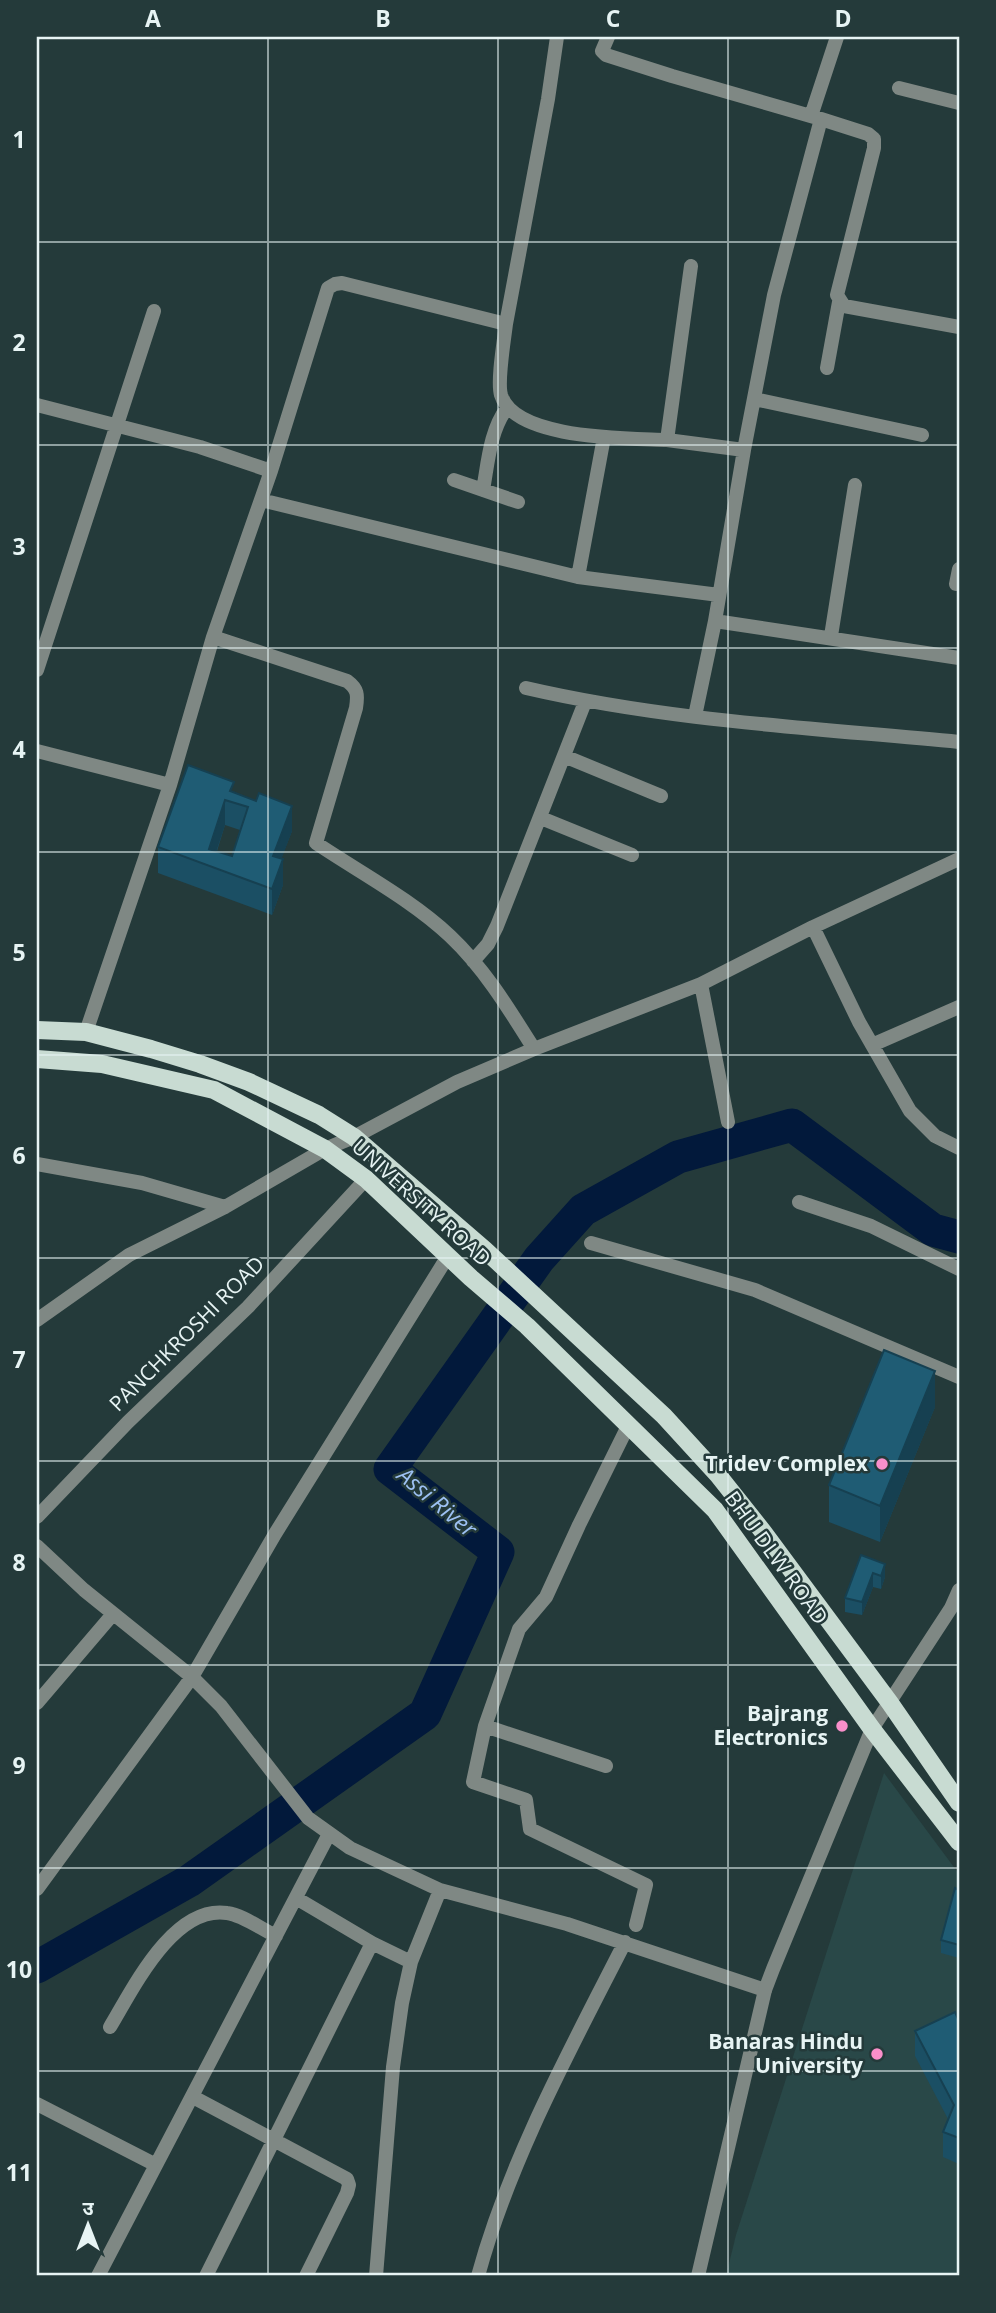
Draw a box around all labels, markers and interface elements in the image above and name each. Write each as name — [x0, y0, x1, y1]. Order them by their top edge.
text: A — [145, 2, 161, 34]
text: B — [375, 2, 391, 34]
text: C — [606, 2, 620, 34]
text: D — [834, 2, 852, 34]
text: 1 — [12, 123, 26, 155]
text: 2 — [12, 326, 26, 358]
text: 3 — [12, 530, 26, 562]
text: 4 — [12, 733, 26, 765]
text: 5 — [12, 936, 26, 968]
street label: UNIVERSITY ROAD — [346, 1132, 497, 1272]
text: 6 — [12, 1139, 26, 1171]
street label: PANCHKROSHI ROAD — [103, 1250, 270, 1417]
text: 7 — [12, 1343, 26, 1375]
place label: Tridev Complex — [706, 1449, 869, 1477]
marker: Tridev Complex — [874, 1456, 890, 1472]
water label: Assi River — [390, 1457, 485, 1544]
street label: BHU DLW ROAD — [719, 1485, 835, 1630]
text: 8 — [12, 1546, 26, 1578]
place label: Bajrang Electronics — [714, 1699, 828, 1751]
marker: Bajrang Electronics — [834, 1718, 850, 1734]
text: 9 — [12, 1749, 26, 1781]
text: 10 — [6, 1953, 32, 1985]
place label: Banaras Hindu University — [708, 2027, 863, 2079]
marker: Banaras Hindu University — [869, 2046, 885, 2062]
text: 11 — [6, 2156, 32, 2188]
north arrow — [52, 2190, 122, 2260]
text: उ — [82, 2195, 94, 2221]

